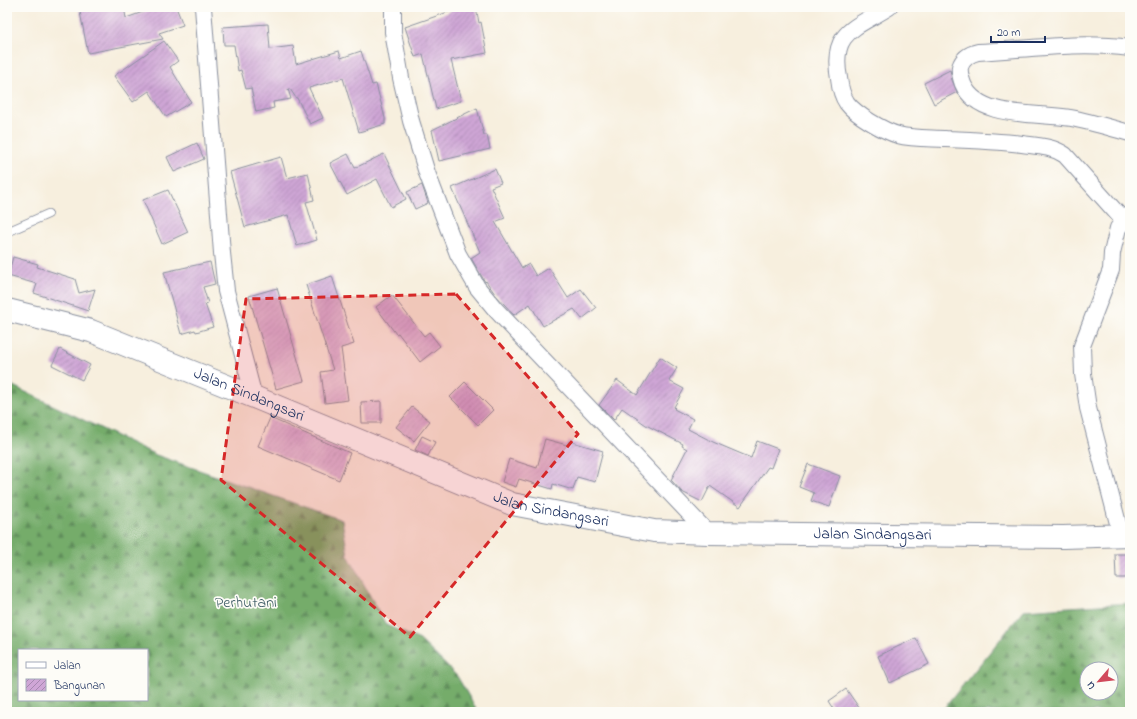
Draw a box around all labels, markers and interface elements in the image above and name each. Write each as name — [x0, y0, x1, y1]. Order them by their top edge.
scale bar — [991, 18, 1045, 44]
text: 20 m — [997, 24, 1020, 42]
street label: Jalan Sindangsari — [190, 362, 308, 429]
street label: Jalan Sindangsari — [489, 485, 611, 534]
street label: Jalan Sindangsari — [813, 522, 932, 548]
park label: Perhutani — [215, 591, 277, 615]
legend — [18, 649, 148, 701]
text: Jalan — [54, 657, 81, 675]
north arrow — [1079, 661, 1119, 701]
text: Bangunan — [53, 677, 105, 696]
text: U — [1082, 678, 1100, 692]

